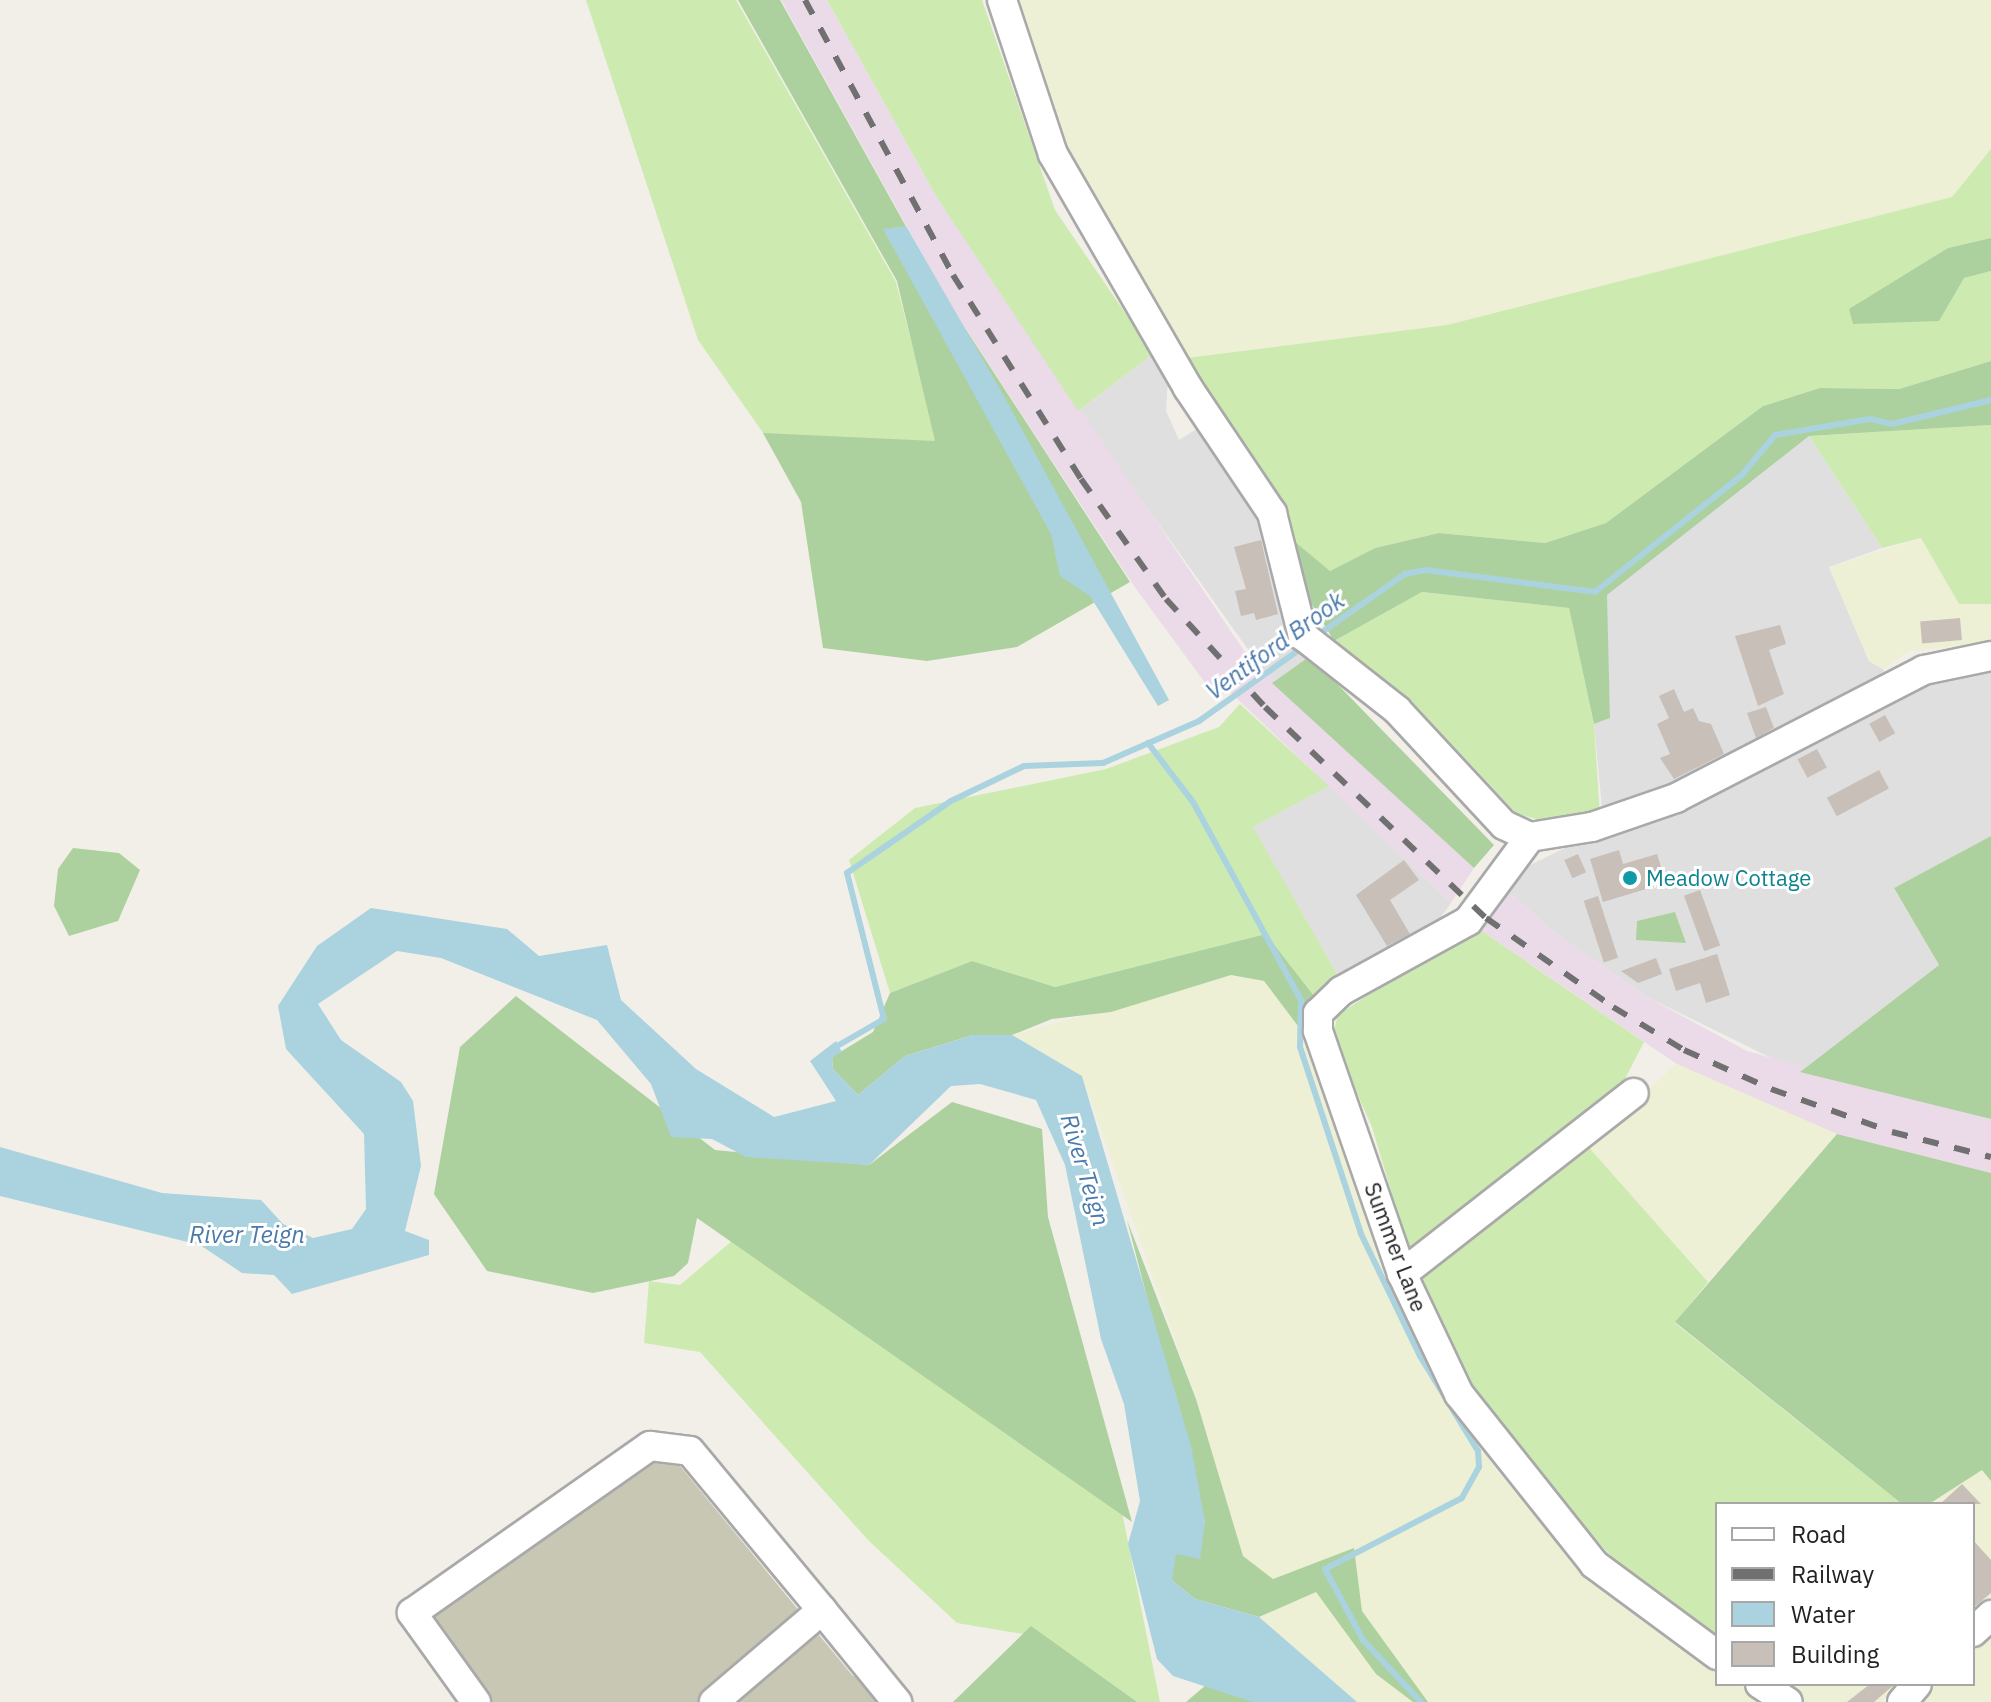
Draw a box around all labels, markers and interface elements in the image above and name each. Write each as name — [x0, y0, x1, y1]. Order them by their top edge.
water label: Ventiford Brook — [1200, 586, 1350, 706]
place label: Meadow Cottage — [1646, 865, 1811, 891]
marker: Meadow Cottage — [1621, 869, 1639, 887]
water label: River Teign — [1054, 1111, 1116, 1229]
street label: Summer Lane — [1359, 1179, 1433, 1315]
water label: River Teign — [189, 1221, 305, 1249]
legend — [1715, 1502, 1975, 1686]
text: Road — [1791, 1518, 1846, 1550]
text: Railway — [1791, 1558, 1874, 1590]
text: Water — [1791, 1598, 1855, 1630]
text: Building — [1791, 1638, 1879, 1670]

